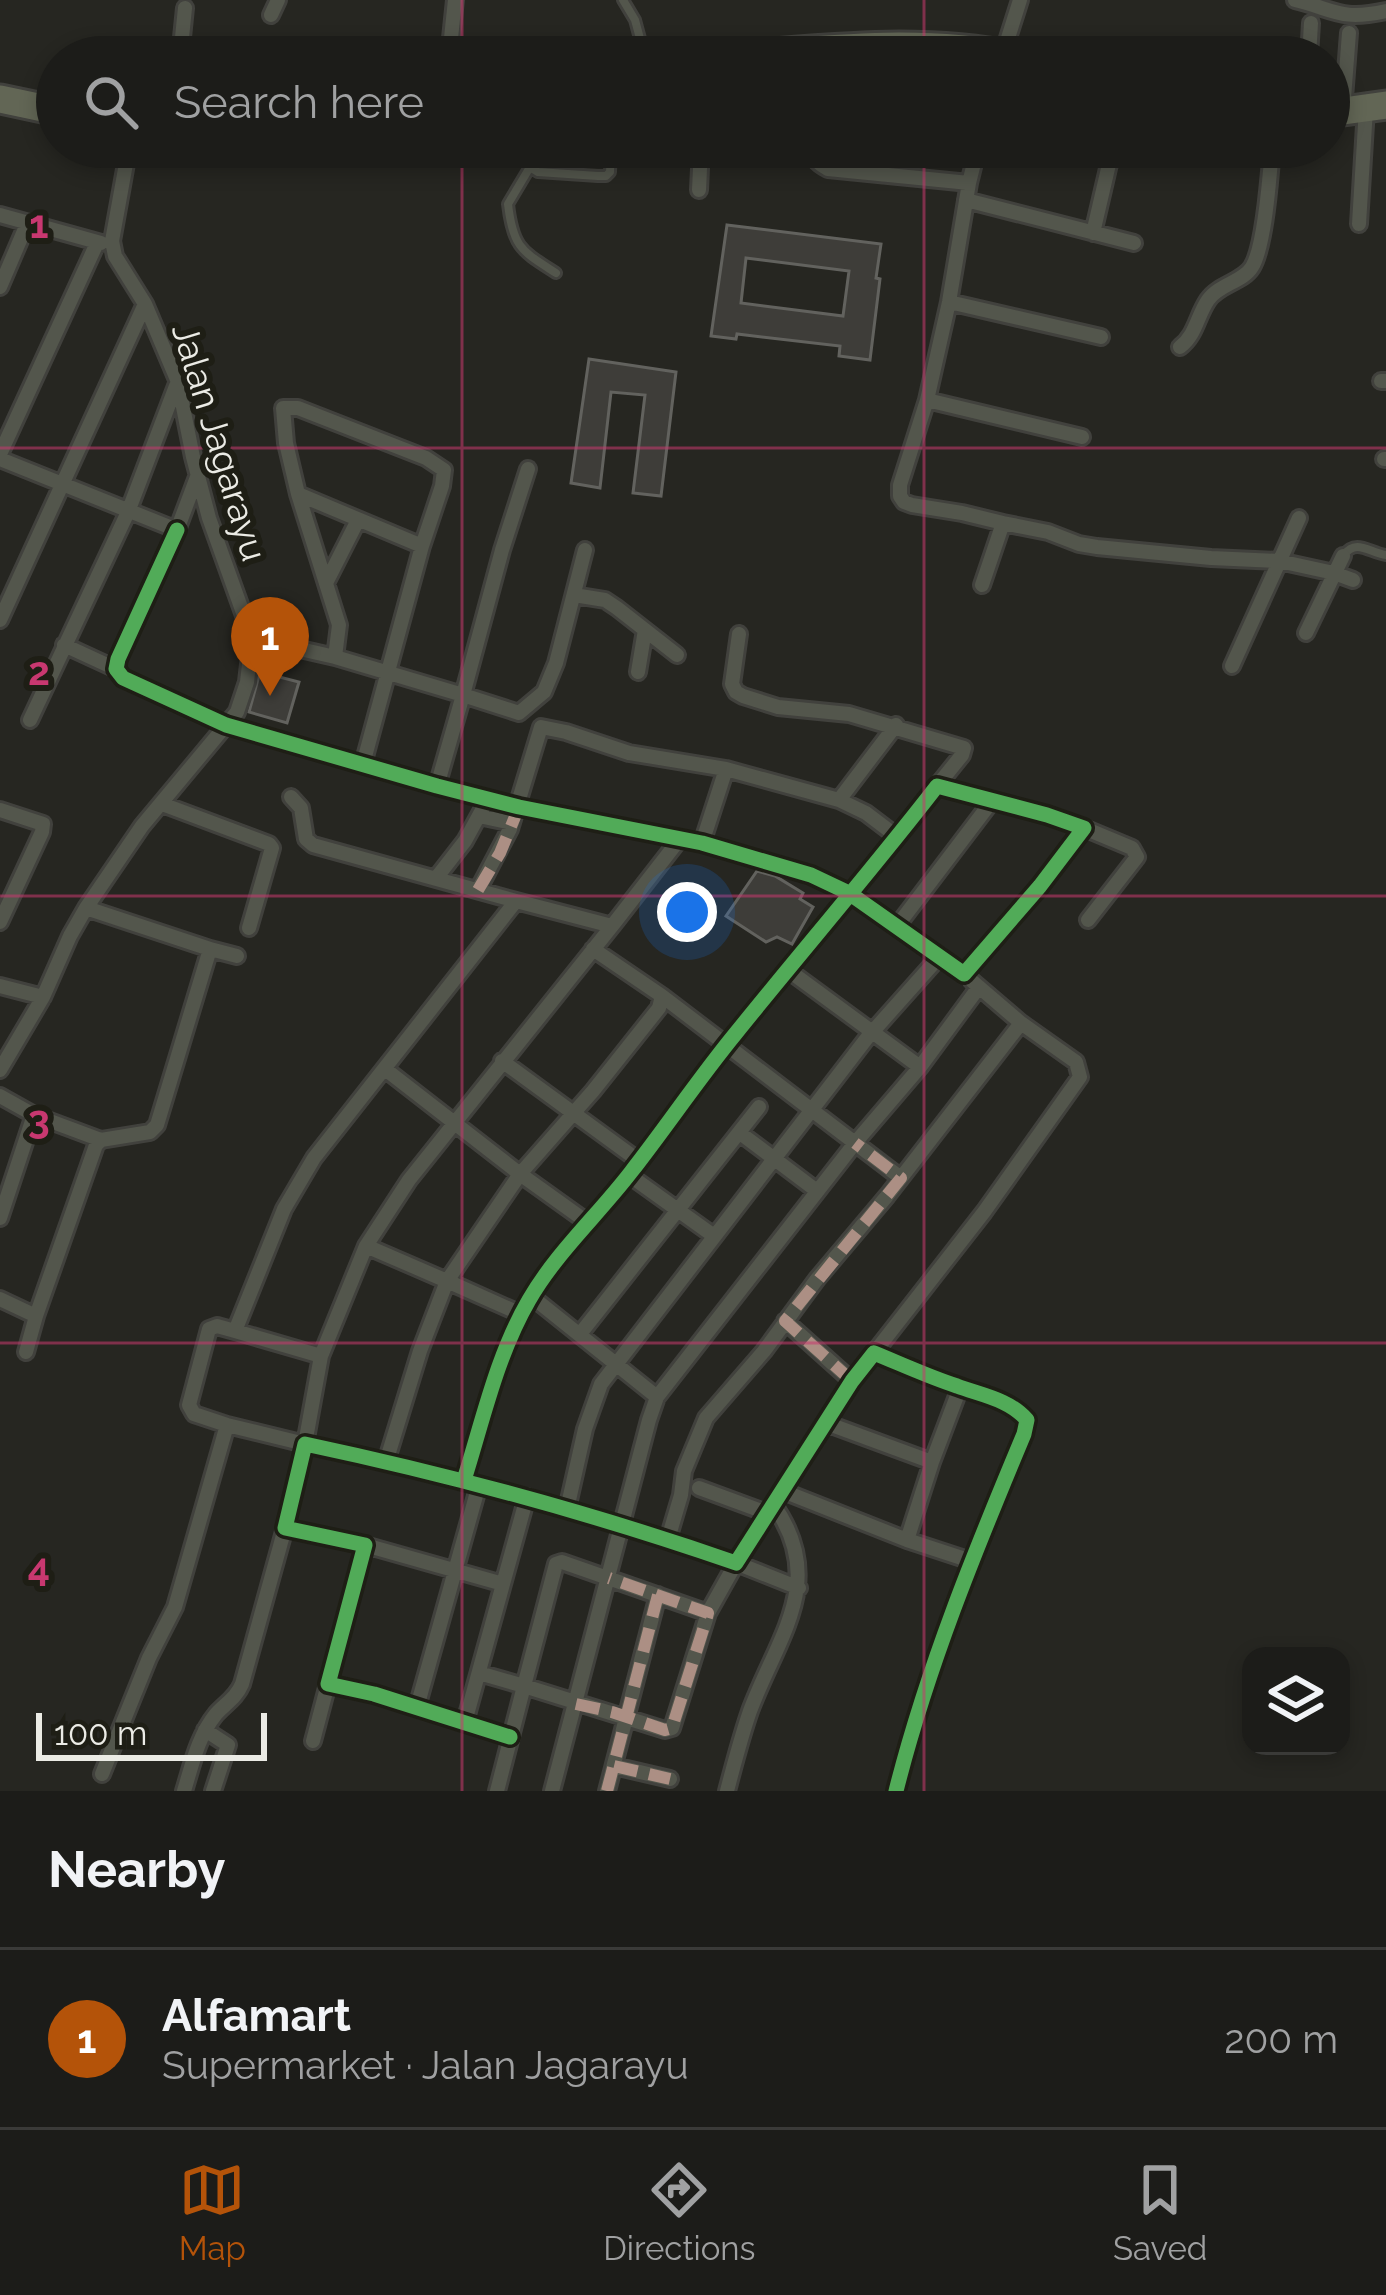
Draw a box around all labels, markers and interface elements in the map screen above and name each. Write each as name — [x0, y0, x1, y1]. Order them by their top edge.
search box — [36, 36, 1350, 168]
icon: search — [78, 69, 144, 135]
text: Search here — [174, 76, 424, 129]
text: 1 — [29, 201, 49, 247]
street label: Jalan Jagarayu — [164, 318, 276, 566]
pin: 1 — [231, 597, 309, 696]
text: 2 — [28, 648, 50, 694]
your location — [657, 882, 717, 942]
text: 3 — [28, 1096, 50, 1142]
text: 4 — [28, 1544, 50, 1590]
map controls — [1242, 1647, 1350, 1755]
button: layers — [1242, 1647, 1350, 1755]
scale bar — [36, 1707, 267, 1760]
text: 100 m — [54, 1714, 147, 1753]
text: Nearby — [48, 1839, 225, 1899]
text: Alfamart — [162, 1989, 351, 2042]
text: 1 — [77, 2016, 97, 2062]
text: 200 m — [1224, 2016, 1338, 2062]
text: Supermarket · Jalan Jagarayu — [162, 2042, 689, 2088]
tab: Map — [179, 2157, 246, 2268]
tab: Directions — [603, 2157, 756, 2268]
tab: Saved — [1113, 2157, 1207, 2268]

